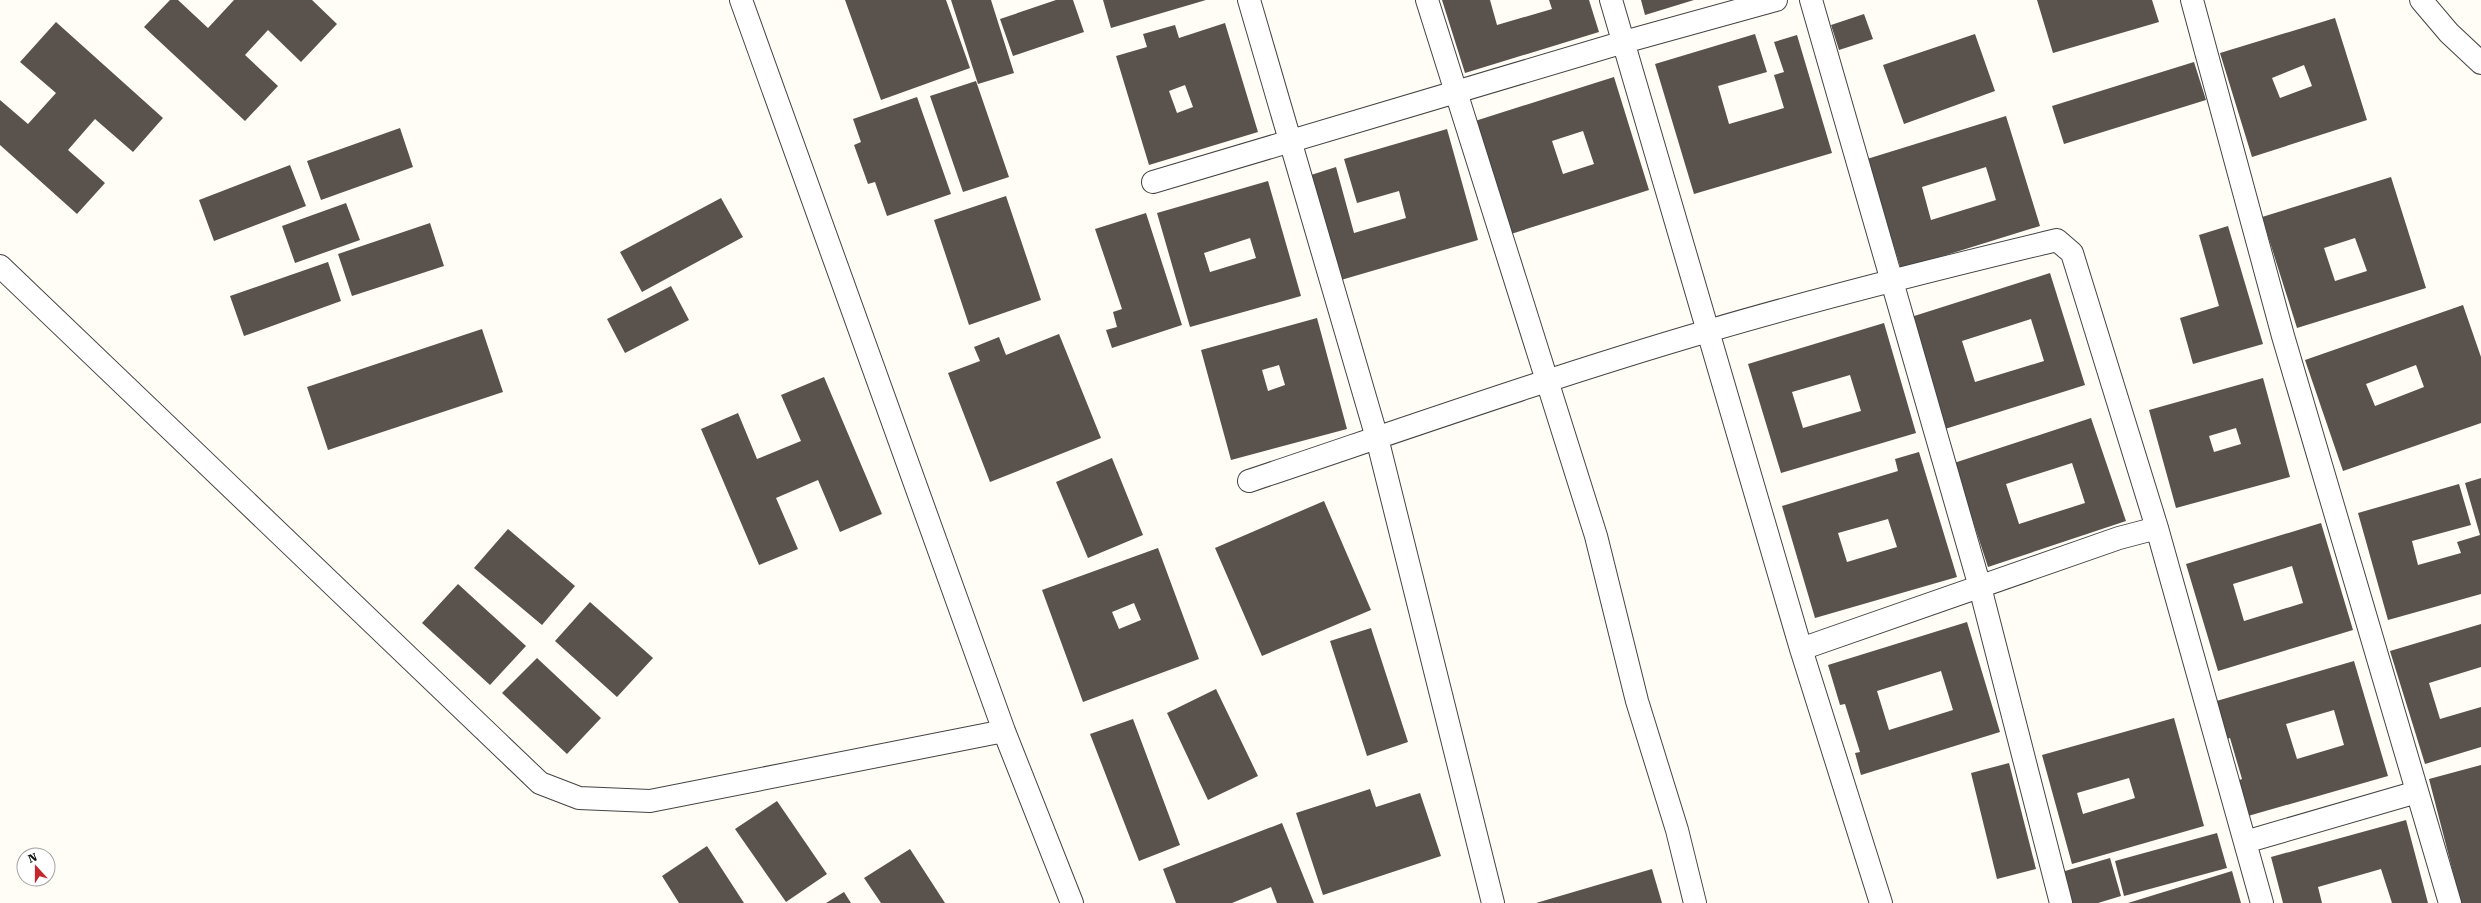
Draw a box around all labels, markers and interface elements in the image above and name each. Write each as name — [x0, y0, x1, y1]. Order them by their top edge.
north arrow — [16, 847, 56, 887]
text: N — [26, 850, 39, 866]

